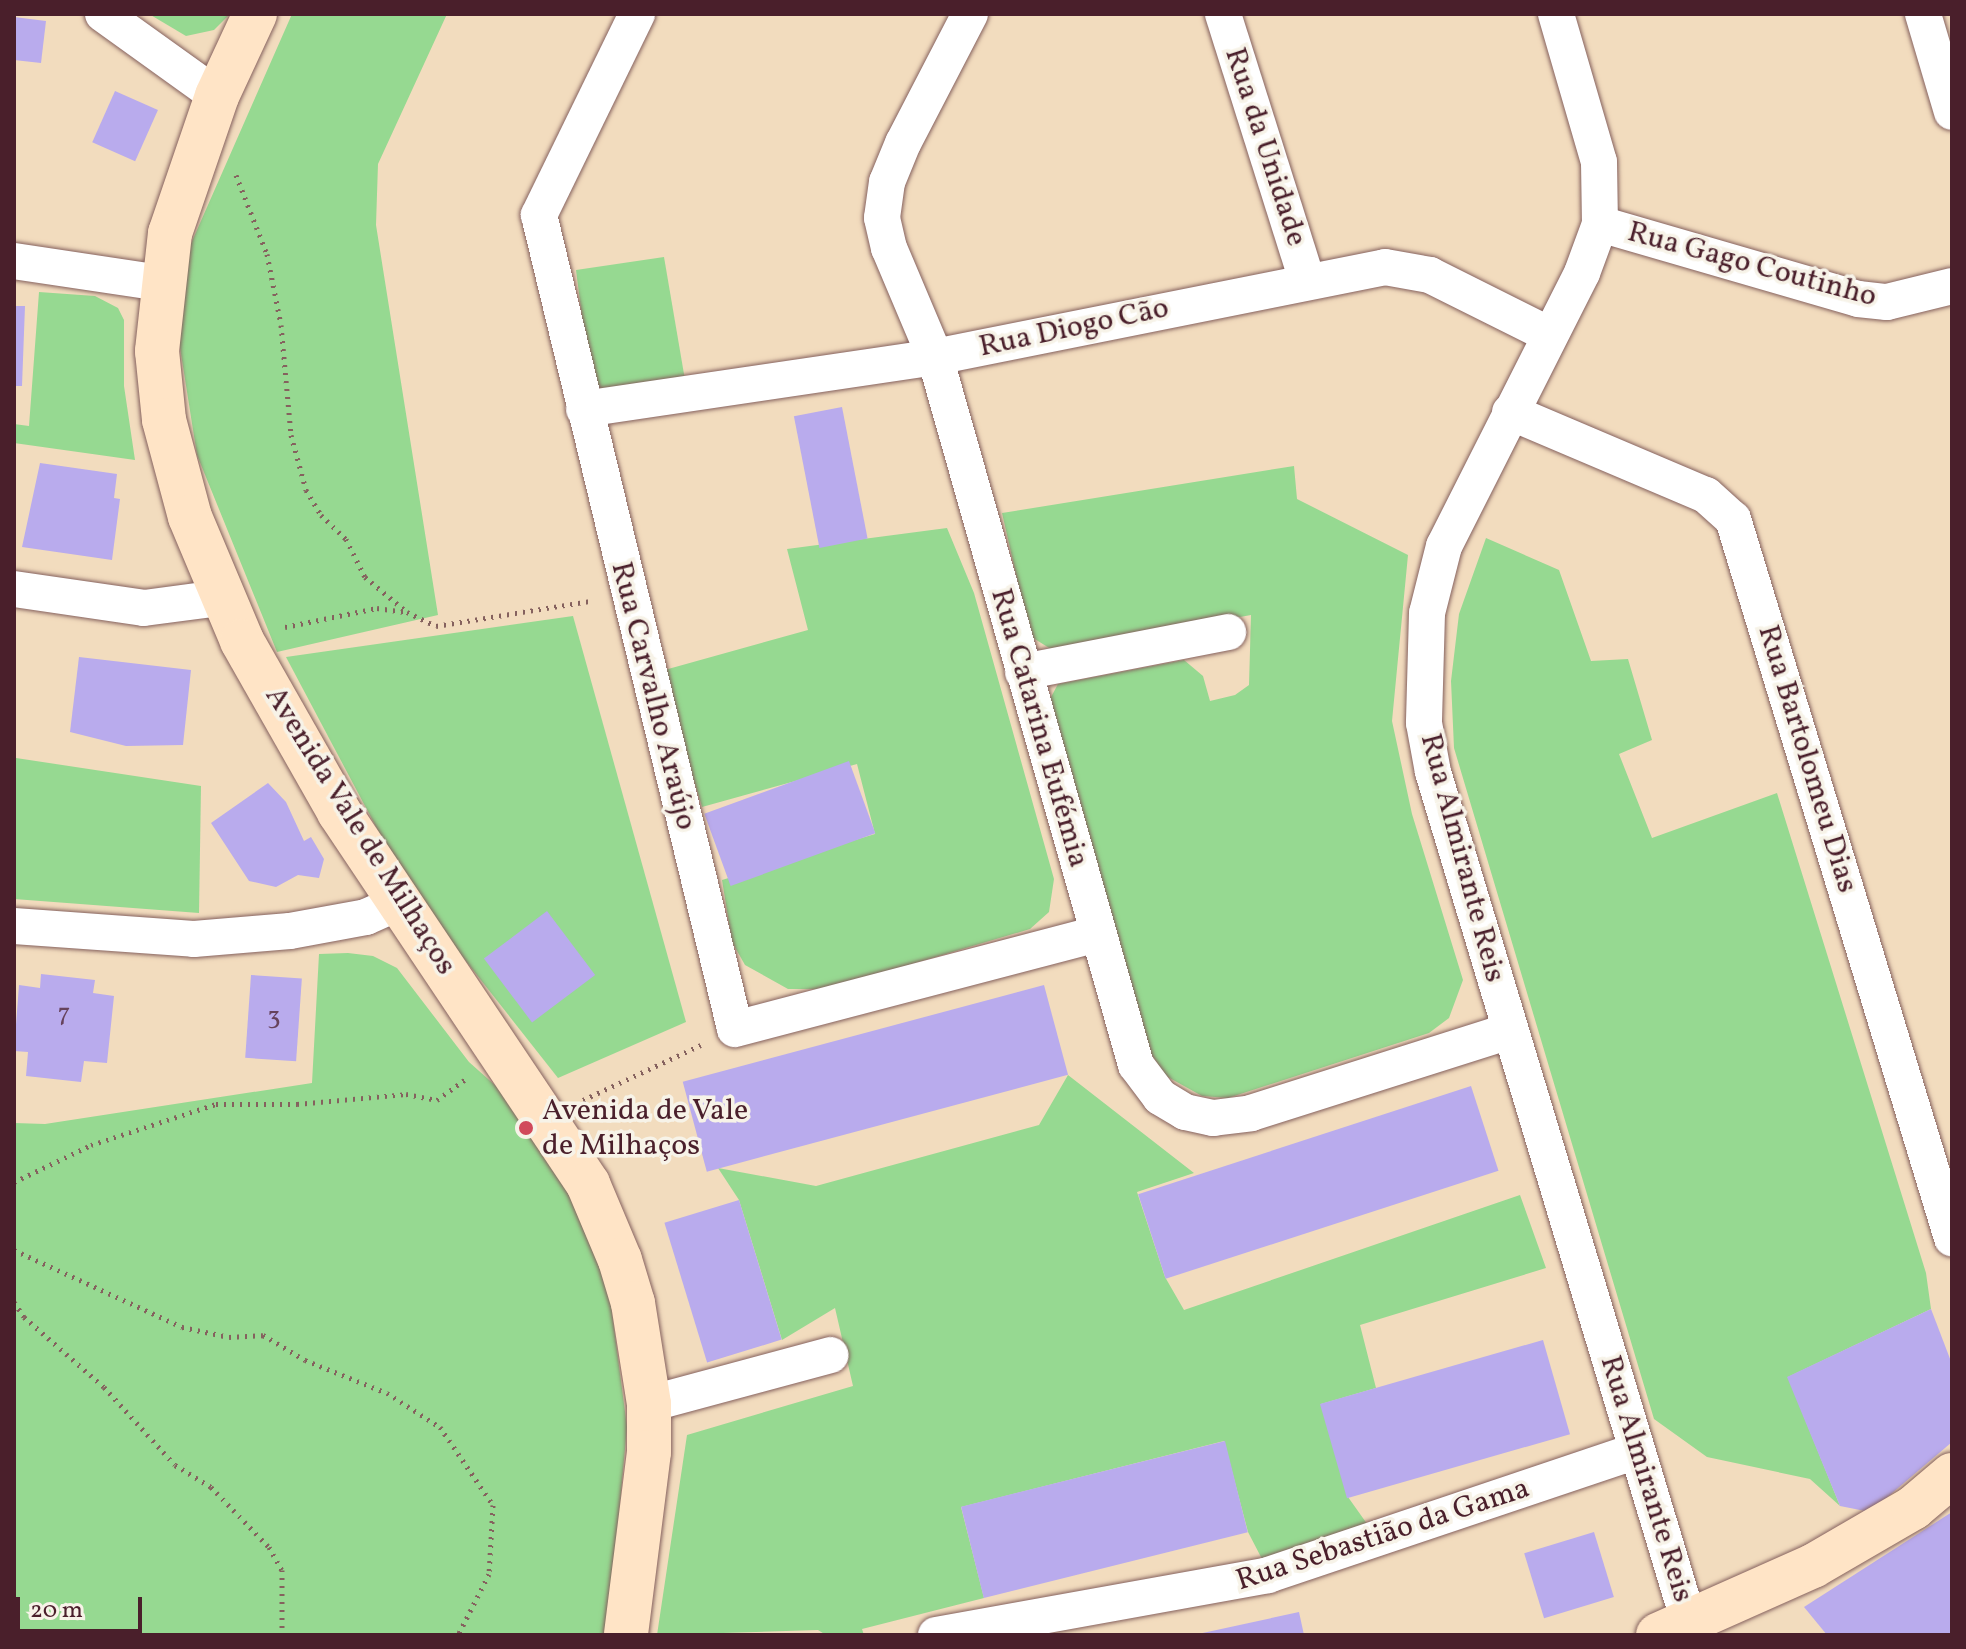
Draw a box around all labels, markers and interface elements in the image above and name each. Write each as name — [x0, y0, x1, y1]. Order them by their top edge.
street label: Rua da Unidade — [1216, 43, 1314, 251]
street label: Rua Gago Coutinho — [1624, 214, 1880, 316]
street label: Rua Diogo Cão — [976, 290, 1172, 366]
street label: Rua Carvalho Araújo — [602, 558, 704, 834]
street label: Rua Catarina Eufémia — [982, 584, 1096, 872]
street label: Rua Bartolomeu Dias — [1749, 621, 1865, 897]
street label: Avenida Vale de Milhaços — [256, 680, 464, 982]
street label: Rua Almirante Reis — [1411, 730, 1513, 986]
house number: 7 — [58, 999, 70, 1031]
house number: 3 — [267, 1002, 281, 1034]
place label: Avenida de Vale de Milhaços — [542, 1093, 749, 1164]
marker: Avenida de Vale de Milhaços — [517, 1119, 535, 1137]
street label: Rua Almirante Reis — [1591, 1351, 1701, 1607]
street label: Rua Sebastião da Gama — [1232, 1471, 1534, 1599]
scale bar — [20, 1581, 146, 1631]
text: 20 m — [30, 1594, 83, 1628]

